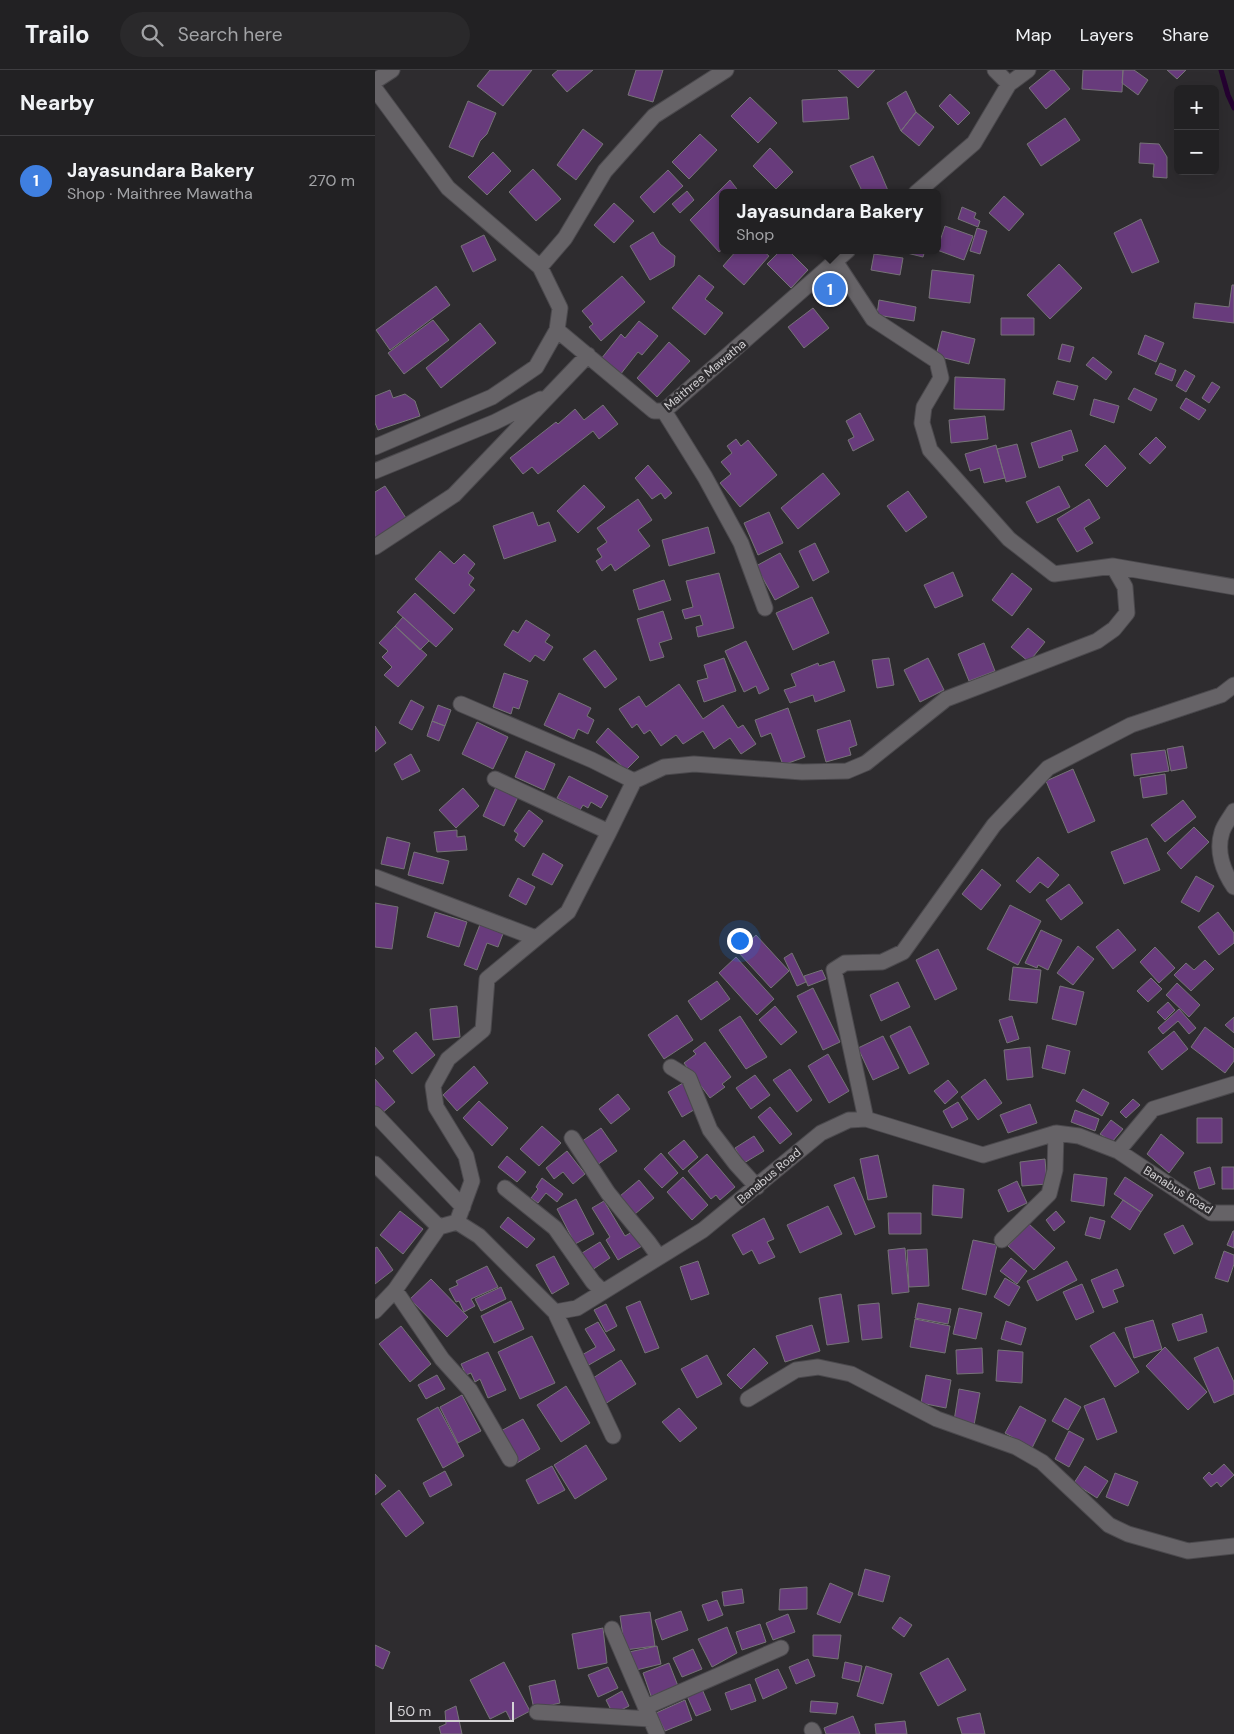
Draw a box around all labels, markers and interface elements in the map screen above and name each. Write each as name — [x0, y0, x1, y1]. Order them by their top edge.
search box — [120, 12, 470, 57]
text: Trailo — [25, 19, 90, 50]
icon: search — [138, 21, 166, 49]
text: Search here — [178, 22, 283, 47]
text: Map — [1016, 23, 1052, 47]
text: Layers — [1080, 23, 1134, 47]
text: Share — [1162, 23, 1209, 47]
map controls — [1174, 85, 1219, 175]
button: + — [1174, 85, 1219, 130]
text: Nearby — [20, 89, 94, 117]
button: − — [1174, 130, 1219, 175]
text: Jayasundara Bakery — [67, 158, 255, 183]
text: 1 — [33, 170, 39, 191]
text: 270 m — [308, 170, 355, 191]
text: Shop · Maithree Mawatha — [67, 183, 253, 204]
popup — [719, 189, 941, 254]
text: Jayasundara Bakery — [736, 199, 924, 224]
text: Shop — [736, 224, 774, 245]
pin: 1 — [814, 270, 846, 308]
street label: Maithree Mawatha — [661, 336, 749, 414]
your location — [727, 928, 753, 954]
street label: Banabus Road — [734, 1145, 804, 1207]
street label: Banabus Road — [1140, 1162, 1216, 1218]
scale bar — [390, 1699, 514, 1722]
text: 50 m — [397, 1702, 431, 1720]

